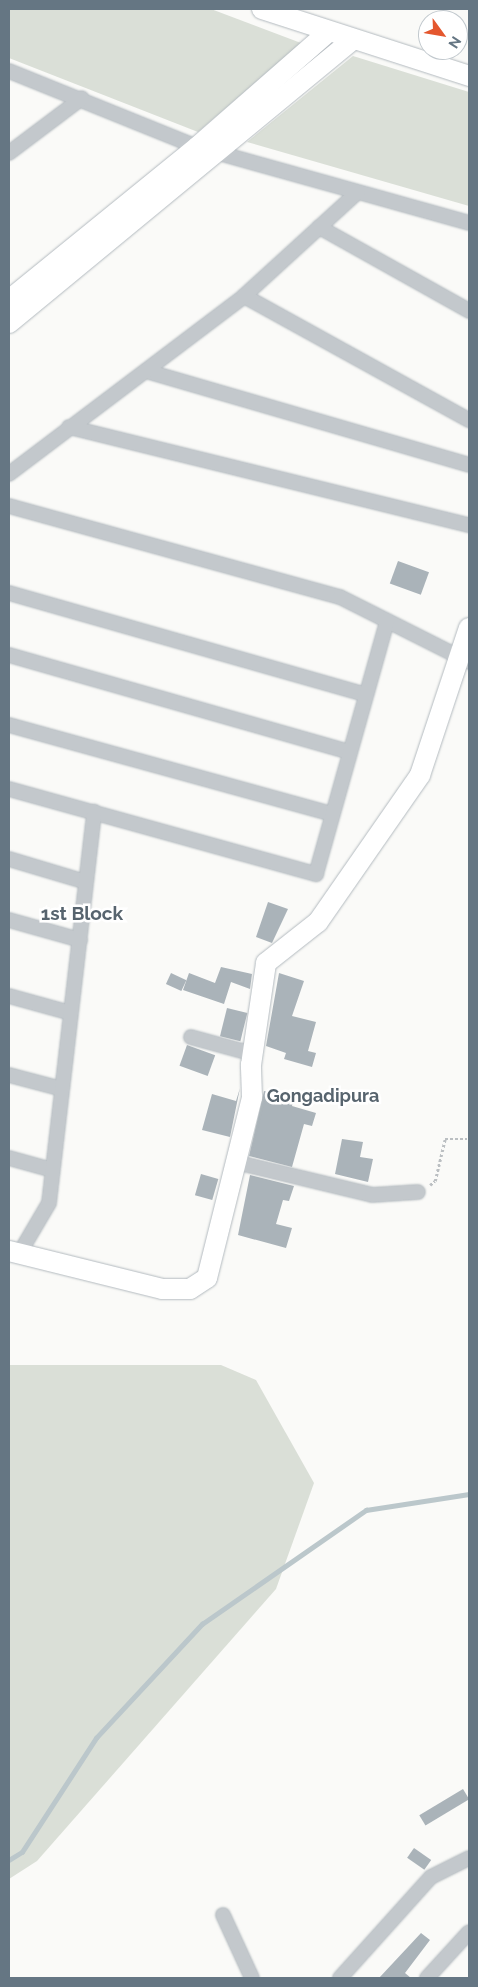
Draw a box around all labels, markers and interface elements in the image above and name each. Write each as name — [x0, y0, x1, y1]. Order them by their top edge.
north arrow — [418, 10, 468, 60]
text: N — [445, 34, 464, 51]
district label: 1st Block — [41, 903, 123, 925]
district label: Gongadipura — [267, 1085, 379, 1107]

